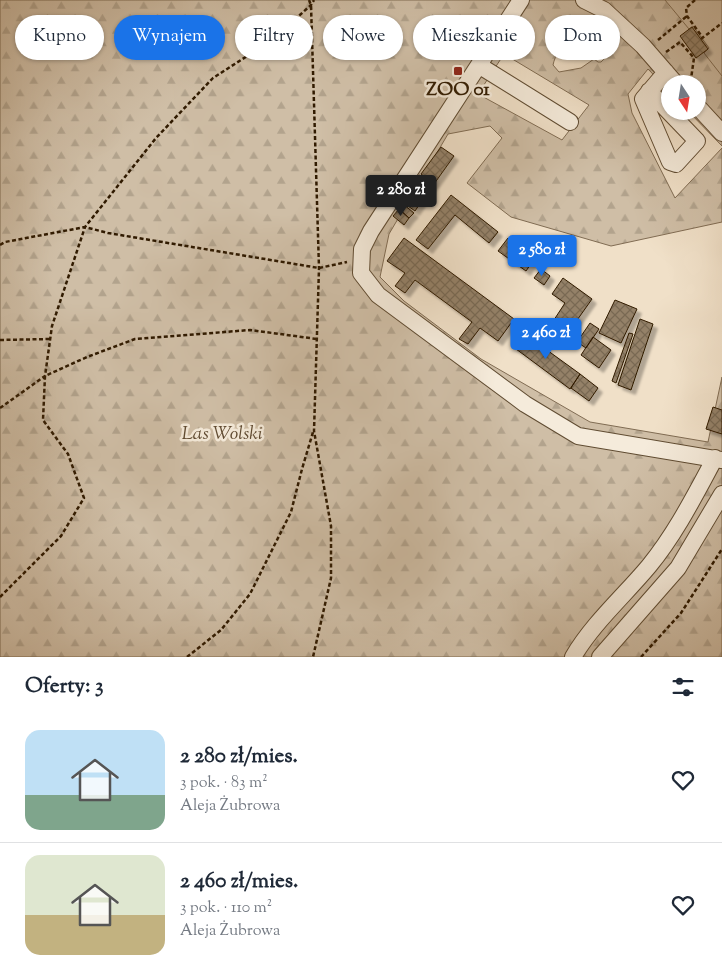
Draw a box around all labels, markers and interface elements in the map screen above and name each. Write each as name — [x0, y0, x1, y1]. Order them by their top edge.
chip: Kupno — [15, 15, 104, 60]
chip: Wynajem — [114, 15, 225, 60]
chip: Filtry — [235, 15, 313, 60]
chip: Nowe — [323, 15, 403, 60]
chip: Mieszkanie — [413, 15, 535, 60]
chip: Dom — [545, 15, 620, 60]
marker: ZOO 01 — [452, 65, 464, 77]
north arrow — [661, 75, 706, 120]
map controls — [661, 75, 706, 120]
place label: ZOO 01 — [426, 77, 490, 104]
pin: 2 280 zł — [349, 174, 453, 217]
text: 2 280 zł — [377, 179, 425, 202]
pin: 2 580 zł — [490, 234, 594, 277]
text: 2 580 zł — [519, 239, 565, 262]
pin: 2 460 zł — [494, 318, 598, 360]
text: 2 460 zł — [521, 322, 571, 345]
park label: Las Wolski — [181, 421, 263, 448]
text: Oferty: 3 — [25, 672, 103, 702]
icon: filters — [669, 673, 697, 701]
text: 2 280 zł/mies. — [180, 742, 298, 772]
icon: home — [65, 750, 125, 810]
icon: heart — [669, 766, 697, 794]
text: 3 pok. · 83 m² — [180, 772, 268, 795]
text: Aleja Żubrowa — [180, 795, 280, 818]
text: 2 460 zł/mies. — [180, 867, 298, 897]
icon: home — [65, 875, 125, 935]
icon: heart — [669, 891, 697, 919]
text: 3 pok. · 110 m² — [180, 897, 272, 920]
text: Aleja Żubrowa — [180, 920, 280, 943]

